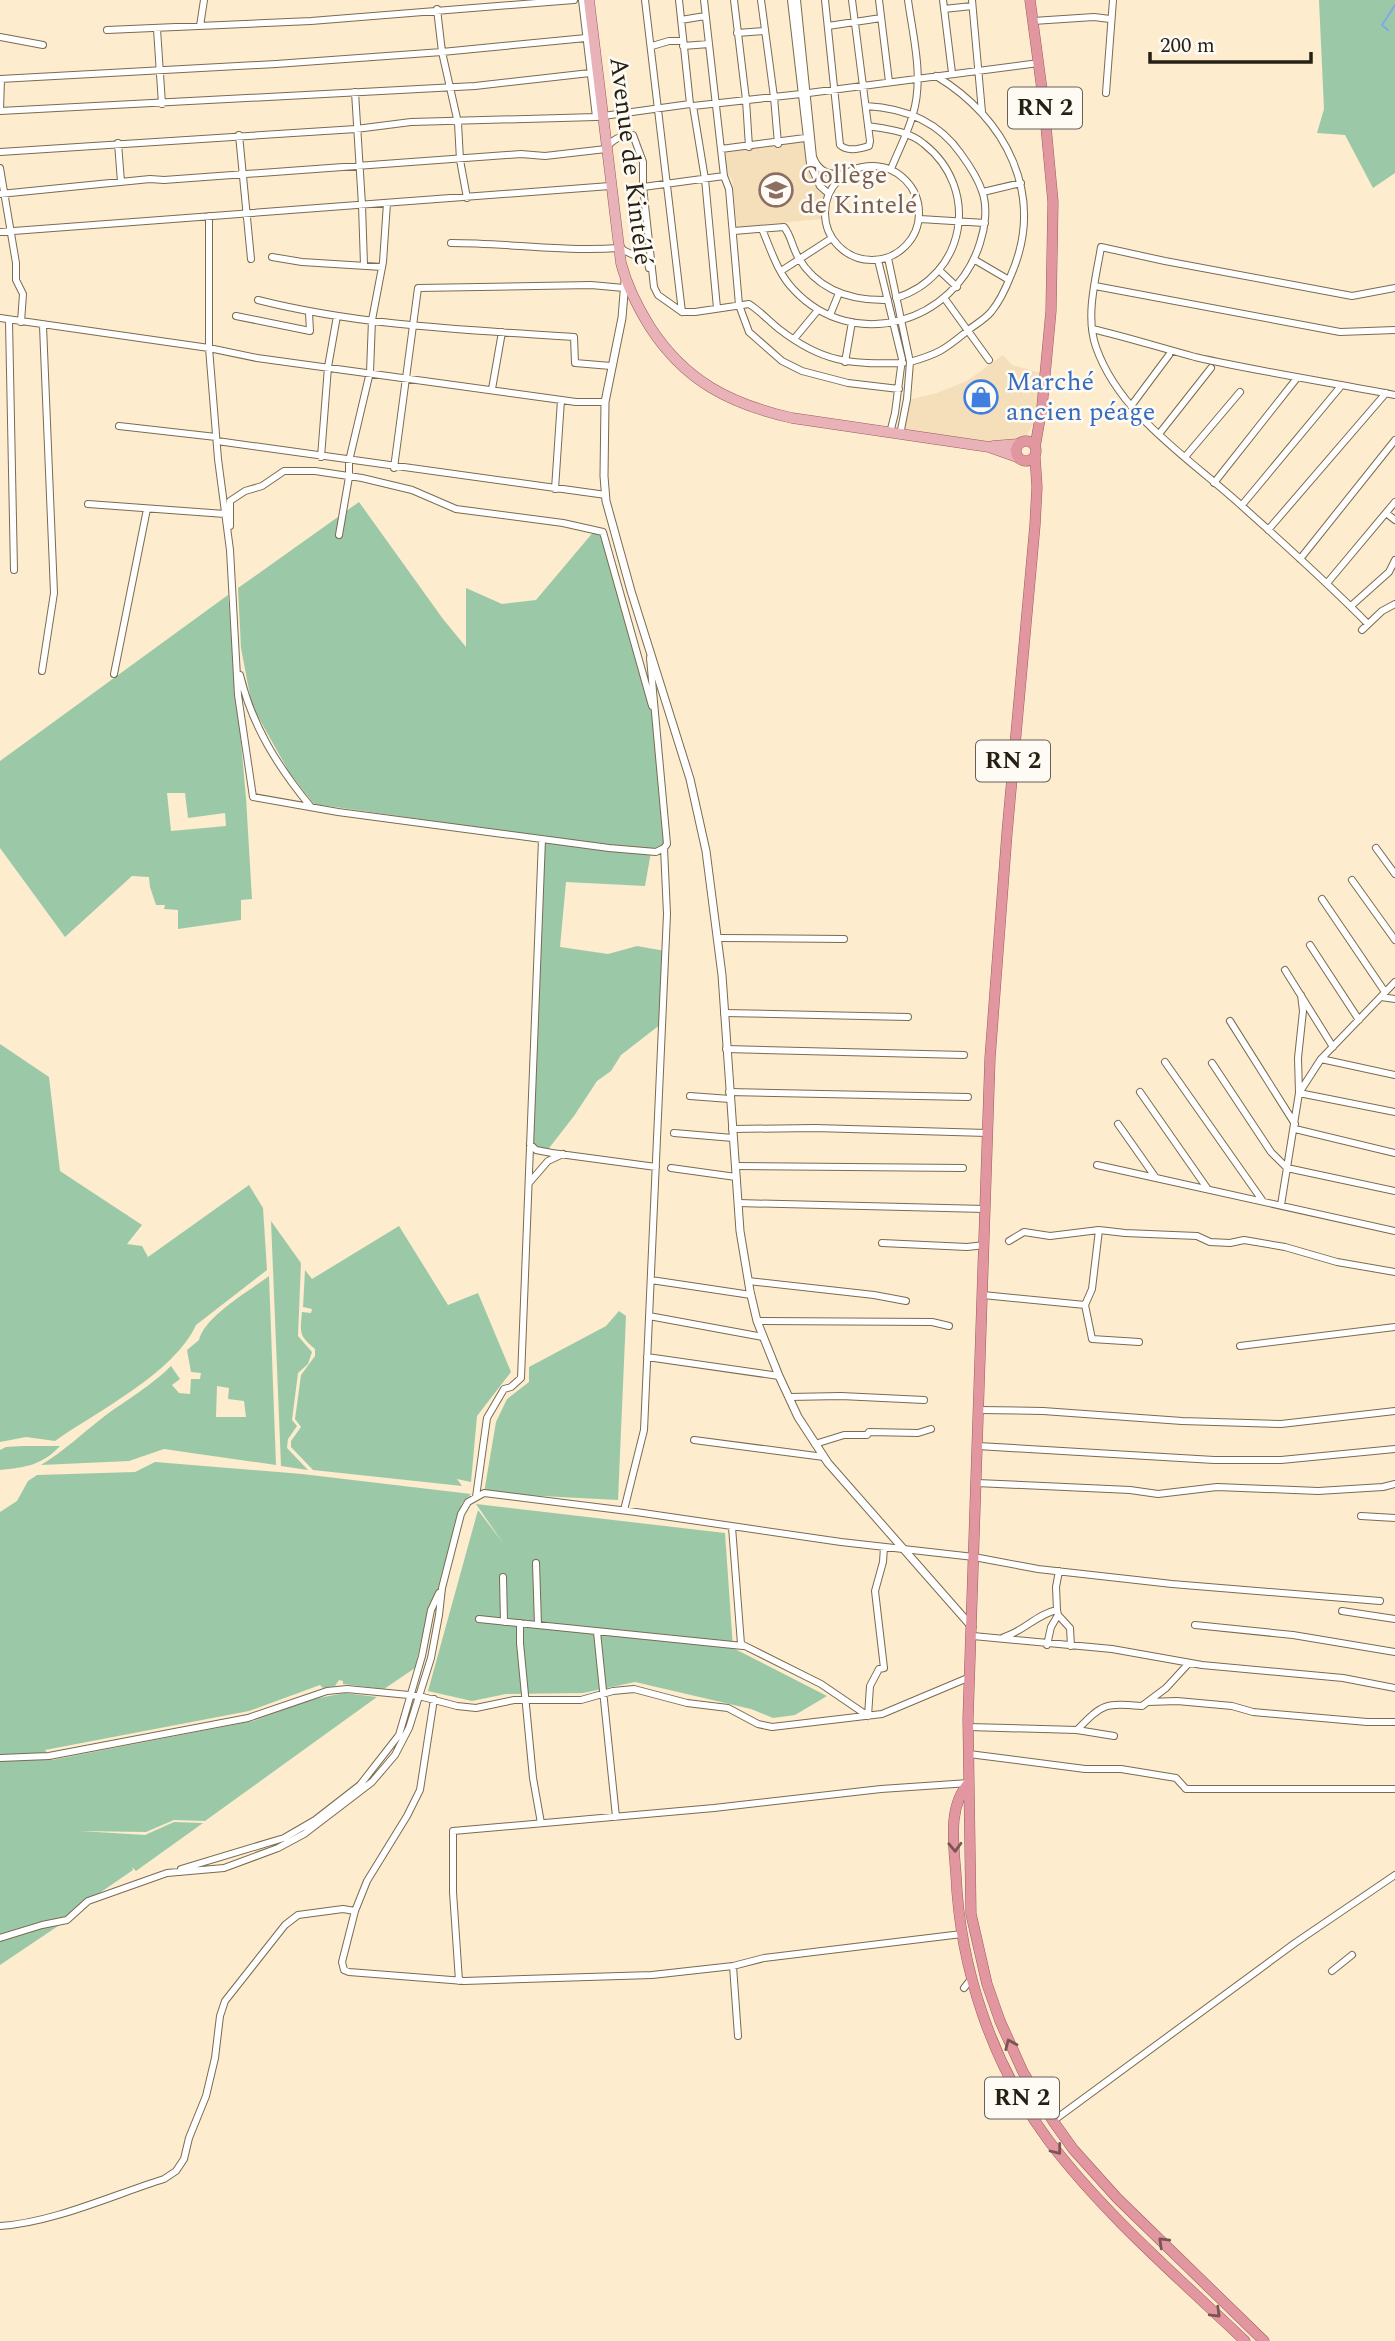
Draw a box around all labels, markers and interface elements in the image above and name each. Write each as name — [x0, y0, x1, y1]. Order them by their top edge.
scale bar — [1150, 21, 1311, 65]
text: 200 m — [1160, 30, 1215, 62]
street label: Avenue de Kintélé — [598, 55, 664, 267]
road number: RN 2 — [1008, 88, 1082, 128]
place label: Collège de Kintelé — [800, 155, 917, 225]
school or university icon: Collège de Kintelé — [757, 171, 795, 209]
place label: Marché ancien péage — [1006, 362, 1155, 432]
shop icon: Marché ancien péage — [962, 378, 1000, 416]
road number: RN 2 — [976, 740, 1050, 782]
one-way arrow — [947, 1842, 962, 1853]
one-way arrow — [1004, 2039, 1018, 2051]
road number: RN 2 — [985, 2078, 1059, 2118]
one-way arrow — [1048, 2143, 1061, 2155]
one-way arrow — [1158, 2237, 1171, 2250]
one-way arrow — [1208, 2304, 1221, 2317]

